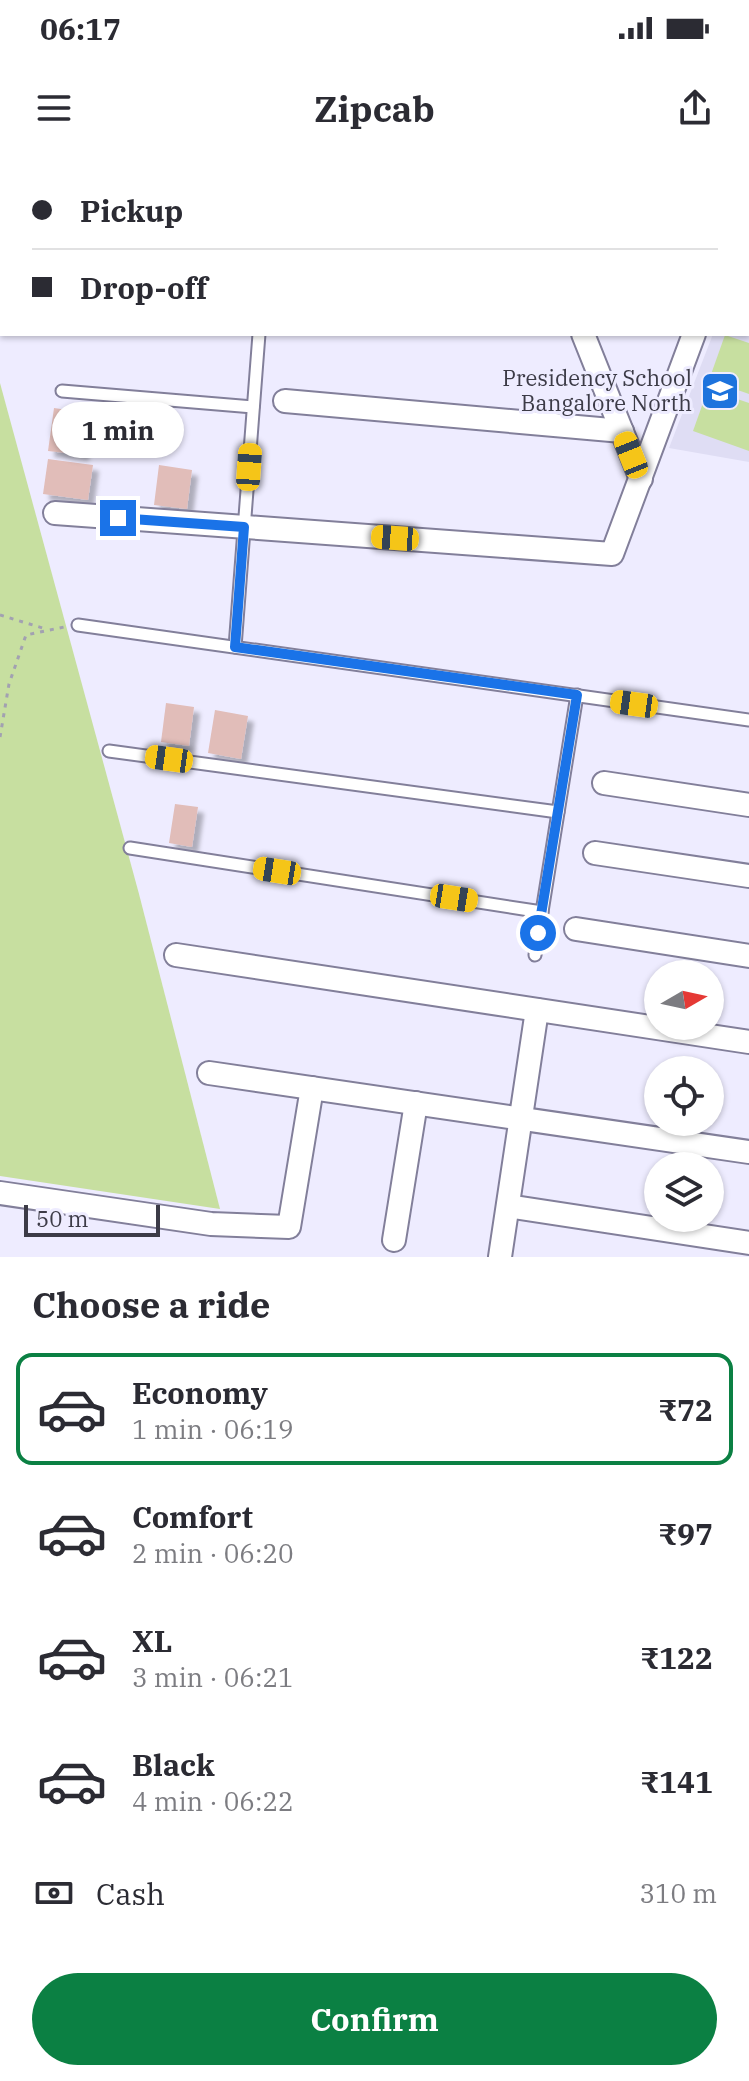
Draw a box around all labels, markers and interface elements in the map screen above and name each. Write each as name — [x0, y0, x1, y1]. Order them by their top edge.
text: 06:17 — [40, 9, 121, 48]
text: Zipcab — [314, 85, 435, 132]
icon: menu — [32, 86, 76, 130]
icon: share — [673, 86, 717, 130]
text: Pickup — [80, 191, 183, 230]
text: Drop-off — [80, 268, 208, 307]
place label: Presidency School Bangalore North — [502, 363, 692, 417]
school or university icon: Presidency School Bangalore North — [699, 370, 741, 412]
callout: 1 min — [52, 402, 184, 458]
text: 1 min — [82, 413, 154, 447]
car — [611, 428, 651, 482]
car — [235, 442, 263, 492]
route end — [100, 500, 136, 536]
car — [370, 524, 420, 552]
car — [609, 689, 659, 719]
car — [144, 744, 194, 774]
car — [251, 855, 303, 887]
car — [428, 882, 480, 914]
route start — [520, 915, 556, 951]
north arrow — [644, 960, 724, 1040]
map controls — [644, 960, 724, 1232]
button: locate — [644, 1056, 724, 1136]
button: layers — [644, 1152, 724, 1232]
scale bar — [24, 1201, 160, 1237]
text: 50 m — [36, 1204, 88, 1233]
text: Choose a ride — [32, 1281, 271, 1328]
icon: car — [36, 1373, 108, 1445]
text: Economy — [132, 1373, 268, 1412]
text: ₹72 — [658, 1390, 713, 1429]
text: 1 min · 06:19 — [132, 1412, 294, 1446]
icon: car — [36, 1497, 108, 1569]
text: Comfort — [132, 1497, 253, 1536]
text: ₹97 — [658, 1514, 713, 1553]
text: 2 min · 06:20 — [132, 1536, 294, 1570]
icon: car — [36, 1621, 108, 1693]
text: XL — [132, 1621, 172, 1660]
text: ₹122 — [640, 1638, 713, 1677]
text: 3 min · 06:21 — [132, 1660, 294, 1694]
icon: car — [36, 1745, 108, 1817]
text: Black — [132, 1745, 215, 1784]
text: ₹141 — [640, 1762, 713, 1801]
text: 4 min · 06:22 — [132, 1784, 294, 1818]
icon: cash — [32, 1871, 76, 1915]
text: Cash — [96, 1874, 165, 1913]
text: 310 m — [639, 1876, 717, 1910]
button: Confirm — [32, 1973, 717, 2065]

